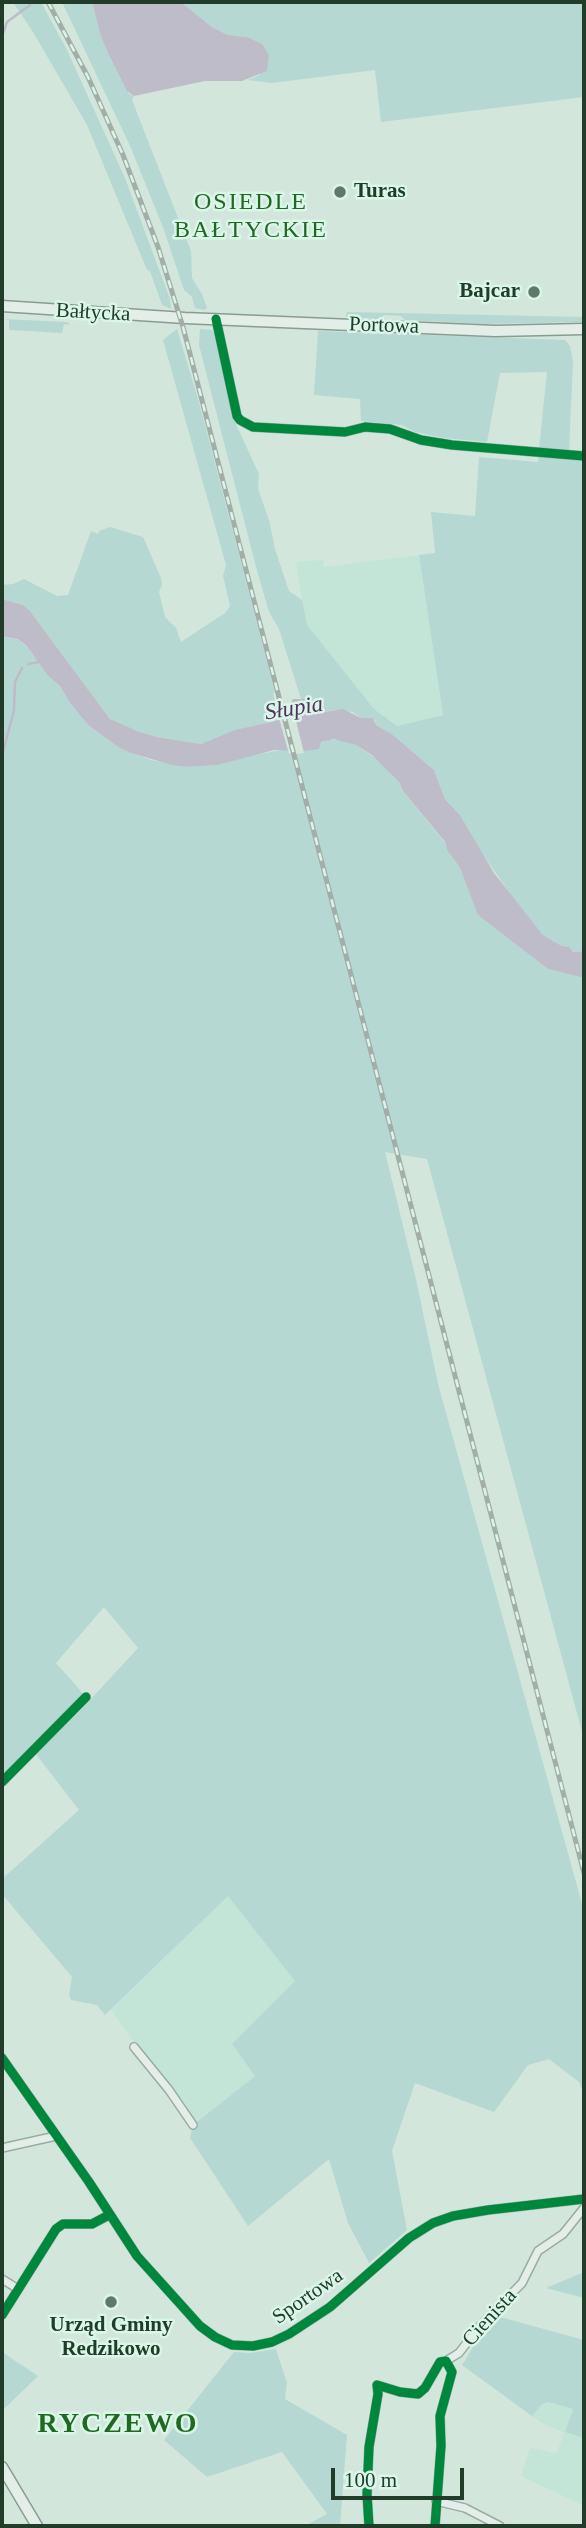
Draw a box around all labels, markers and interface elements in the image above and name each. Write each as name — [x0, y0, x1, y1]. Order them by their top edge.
place label: Turas — [354, 179, 406, 205]
marker: Turas — [332, 184, 348, 200]
district label: OSIEDLE BAŁTYCKIE — [175, 189, 327, 245]
place label: Bajcar — [459, 279, 520, 305]
marker: Bajcar — [526, 284, 542, 300]
street label: Bałtycka — [55, 298, 131, 328]
street label: Portowa — [349, 312, 419, 340]
water label: Słupia — [263, 691, 325, 727]
street label: Sportowa — [268, 2264, 348, 2330]
street label: Cienista — [458, 2284, 522, 2352]
marker: Urząd Gminy Redzikowo — [103, 2294, 119, 2310]
place label: Urząd Gminy Redzikowo — [49, 2313, 173, 2363]
district label: RYCZEWO — [38, 2408, 198, 2442]
scale bar — [334, 2454, 467, 2498]
text: 100 m — [344, 2468, 397, 2492]

